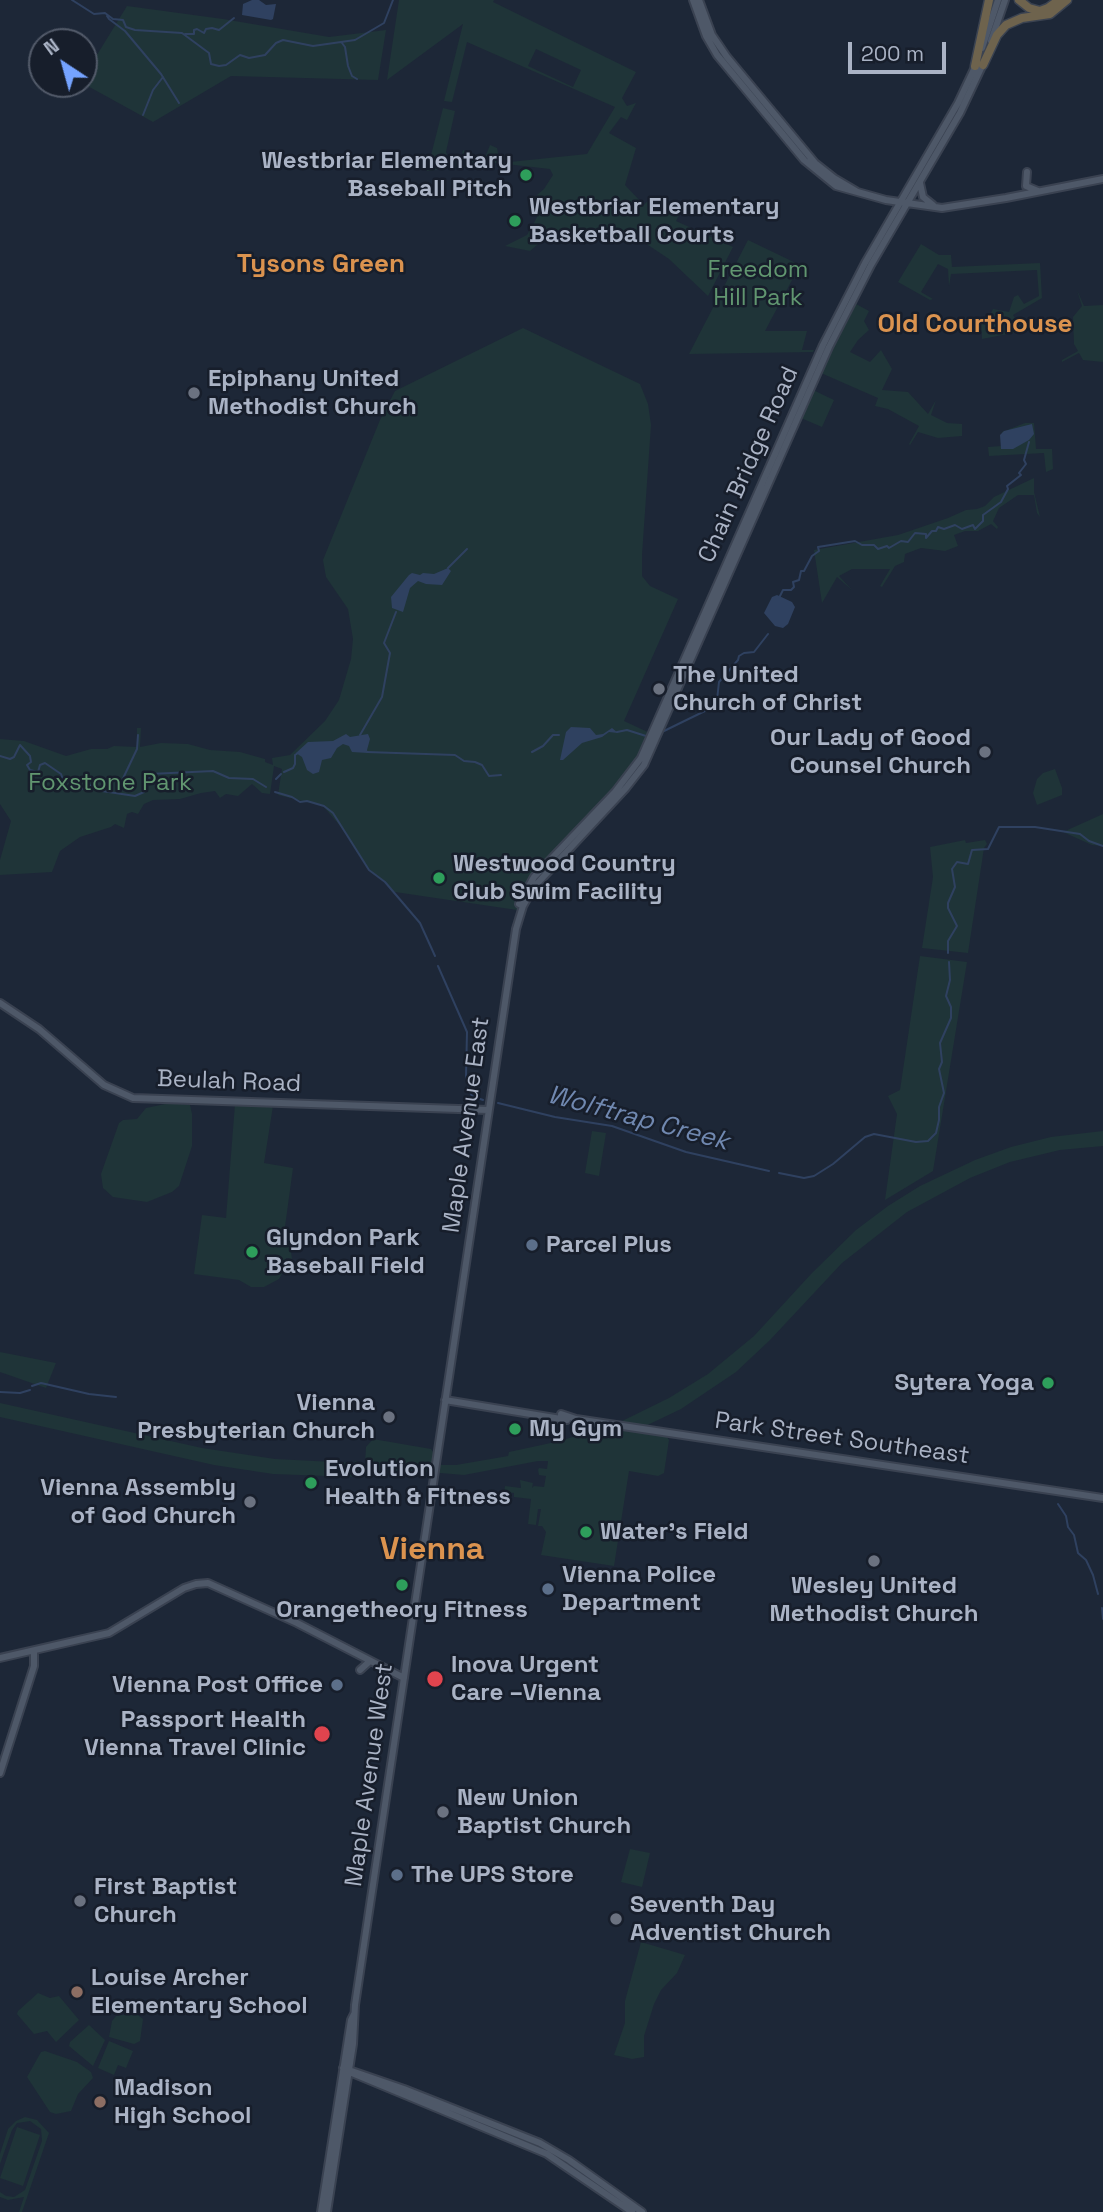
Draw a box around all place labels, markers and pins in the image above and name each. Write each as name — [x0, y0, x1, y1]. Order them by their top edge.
place label: Westbriar Elementary Baseball Pitch — [261, 147, 512, 203]
marker: Westbriar Elementary Baseball Pitch — [518, 167, 534, 183]
place label: Westbriar Elementary Basketball Courts — [529, 193, 780, 249]
marker: Westbriar Elementary Basketball Courts — [507, 213, 523, 229]
place label: Epiphany United Methodist Church — [208, 365, 417, 421]
marker: Epiphany United Methodist Church — [186, 385, 202, 401]
place label: The United Church of Christ — [673, 661, 862, 717]
marker: The United Church of Christ — [651, 681, 667, 697]
place label: Our Lady of Good Counsel Church — [770, 724, 971, 780]
marker: Our Lady of Good Counsel Church — [977, 744, 993, 760]
place label: Westwood Country Club Swim Facility — [453, 850, 676, 906]
marker: Westwood Country Club Swim Facility — [431, 870, 447, 886]
place label: Glyndon Park Baseball Field — [266, 1224, 425, 1280]
place label: Parcel Plus — [546, 1231, 672, 1259]
marker: Parcel Plus — [524, 1237, 540, 1253]
marker: Glyndon Park Baseball Field — [244, 1244, 260, 1260]
place label: Sytera Yoga — [894, 1369, 1034, 1397]
marker: Sytera Yoga — [1040, 1375, 1056, 1391]
place label: Vienna Presbyterian Church — [137, 1389, 375, 1445]
marker: Vienna Presbyterian Church — [381, 1409, 397, 1425]
place label: My Gym — [529, 1415, 622, 1443]
marker: My Gym — [507, 1421, 523, 1437]
place label: Evolution Health & Fitness — [325, 1455, 511, 1511]
place label: Vienna Assembly of God Church — [40, 1474, 236, 1530]
marker: Evolution Health & Fitness — [303, 1475, 319, 1491]
marker: Vienna Assembly of God Church — [242, 1494, 258, 1510]
place label: Water's Field — [600, 1518, 749, 1546]
marker: Water's Field — [578, 1524, 594, 1540]
marker: Wesley United Methodist Church — [866, 1553, 882, 1569]
place label: Vienna Police Department — [562, 1561, 716, 1617]
place label: Wesley United Methodist Church — [770, 1572, 978, 1628]
marker: Orangetheory Fitness — [394, 1577, 410, 1593]
marker: Vienna Police Department — [540, 1581, 556, 1597]
place label: Orangetheory Fitness — [276, 1596, 528, 1624]
place label: Inova Urgent Care –Vienna — [451, 1651, 601, 1707]
marker: Inova Urgent Care –Vienna — [425, 1669, 445, 1689]
place label: Vienna Post Office — [112, 1671, 323, 1699]
marker: Vienna Post Office — [329, 1677, 345, 1693]
place label: Passport Health Vienna Travel Clinic — [84, 1706, 306, 1762]
marker: Passport Health Vienna Travel Clinic — [312, 1724, 332, 1744]
place label: New Union Baptist Church — [457, 1784, 631, 1840]
marker: New Union Baptist Church — [435, 1804, 451, 1820]
place label: The UPS Store — [411, 1861, 574, 1889]
marker: The UPS Store — [389, 1867, 405, 1883]
place label: First Baptist Church — [94, 1873, 237, 1929]
place label: Seventh Day Adventist Church — [630, 1891, 831, 1947]
marker: First Baptist Church — [72, 1893, 88, 1909]
marker: Seventh Day Adventist Church — [608, 1911, 624, 1927]
place label: Louise Archer Elementary School — [91, 1964, 308, 2020]
marker: Louise Archer Elementary School — [69, 1984, 85, 2000]
place label: Madison High School — [114, 2074, 251, 2130]
marker: Madison High School — [92, 2094, 108, 2110]

